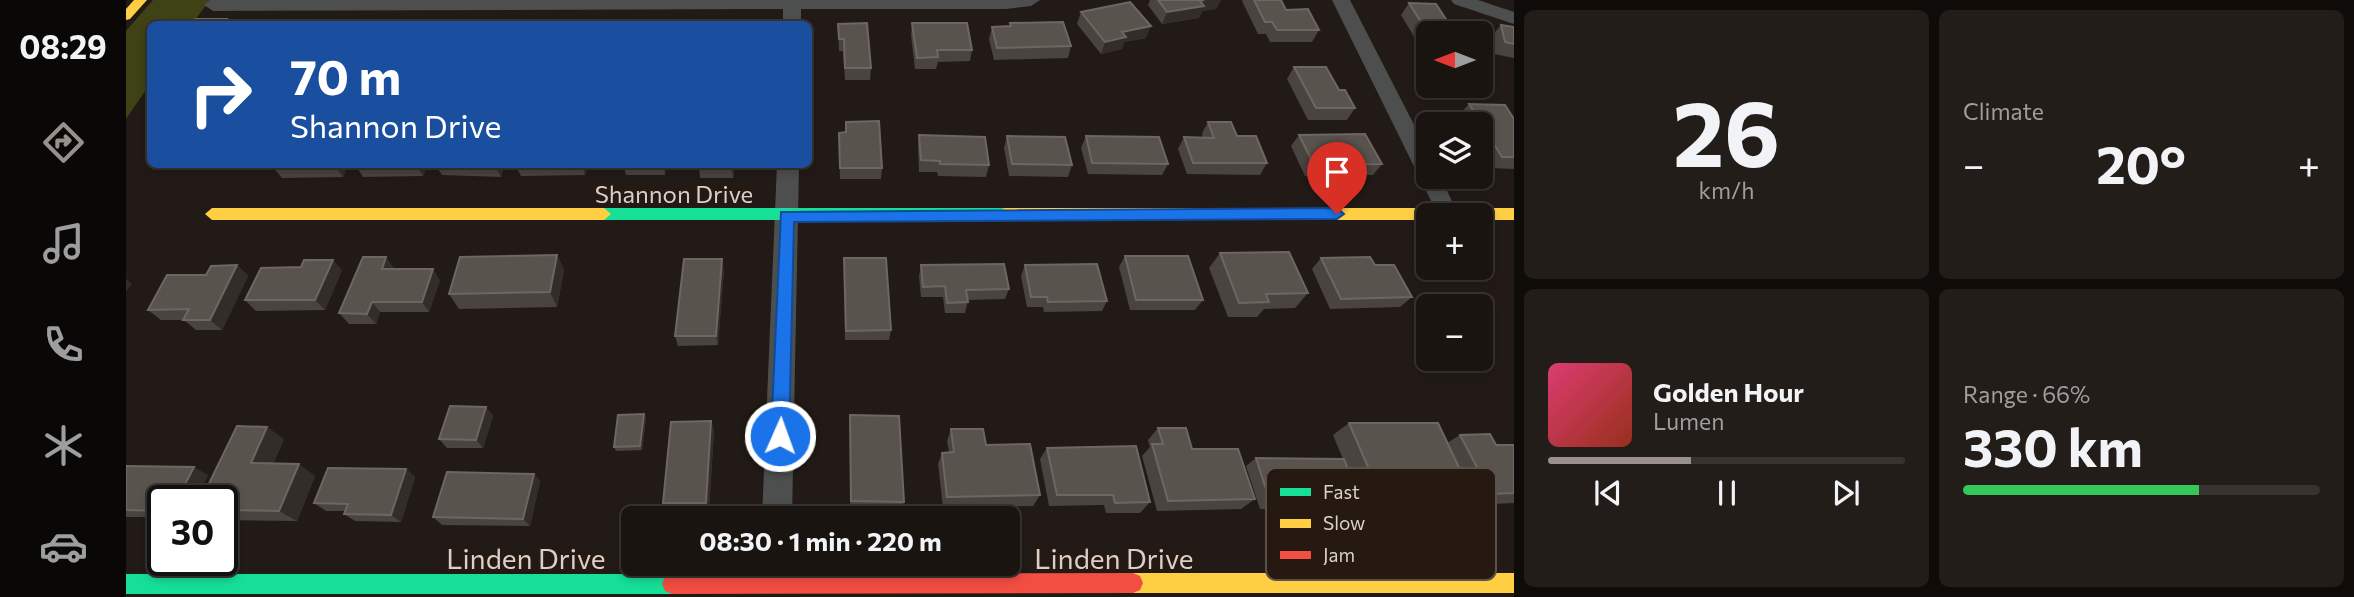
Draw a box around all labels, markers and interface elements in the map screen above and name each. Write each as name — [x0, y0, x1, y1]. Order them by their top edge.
north arrow — [1416, 21, 1493, 98]
map controls — [1416, 21, 1493, 371]
text: 08:29 — [19, 26, 107, 66]
text: 70 m — [290, 45, 401, 105]
icon: right — [175, 49, 266, 140]
text: 26 — [1673, 74, 1780, 186]
text: Climate — [1963, 97, 2044, 125]
text: Shannon Drive — [290, 105, 501, 145]
button: layers — [1416, 112, 1493, 189]
icon: directions — [39, 118, 88, 167]
text: 20° — [2096, 131, 2186, 195]
text: − — [1963, 140, 1985, 187]
text: + — [2298, 140, 2320, 187]
pin — [1307, 142, 1367, 214]
icon: arrive — [1318, 153, 1356, 191]
text: km/h — [1699, 176, 1754, 204]
street label: Shannon Drive — [595, 179, 753, 208]
button: + — [1416, 203, 1493, 280]
icon: music — [39, 219, 88, 268]
button: − — [1416, 294, 1493, 371]
icon: phone — [39, 320, 88, 369]
text: Golden Hour — [1653, 376, 1804, 407]
text: Range · 66% — [1963, 380, 2090, 408]
position arrow — [743, 399, 817, 473]
text: Lumen — [1653, 407, 1724, 435]
text: 330 km — [1963, 414, 2143, 478]
icon: climate — [39, 421, 88, 470]
legend — [1266, 468, 1496, 580]
icon: previous — [1589, 474, 1627, 512]
icon: pause — [1708, 474, 1746, 512]
icon: next — [1827, 474, 1865, 512]
text: Fast — [1323, 480, 1360, 503]
speed limit sign: 30 — [147, 485, 238, 576]
text: Slow — [1323, 511, 1365, 534]
icon: car — [39, 522, 88, 571]
text: 08:30 · 1 min · 220 m — [699, 525, 942, 556]
street label: Linden Drive — [446, 541, 606, 575]
street label: Linden Drive — [1034, 541, 1194, 575]
text: Jam — [1323, 543, 1355, 566]

